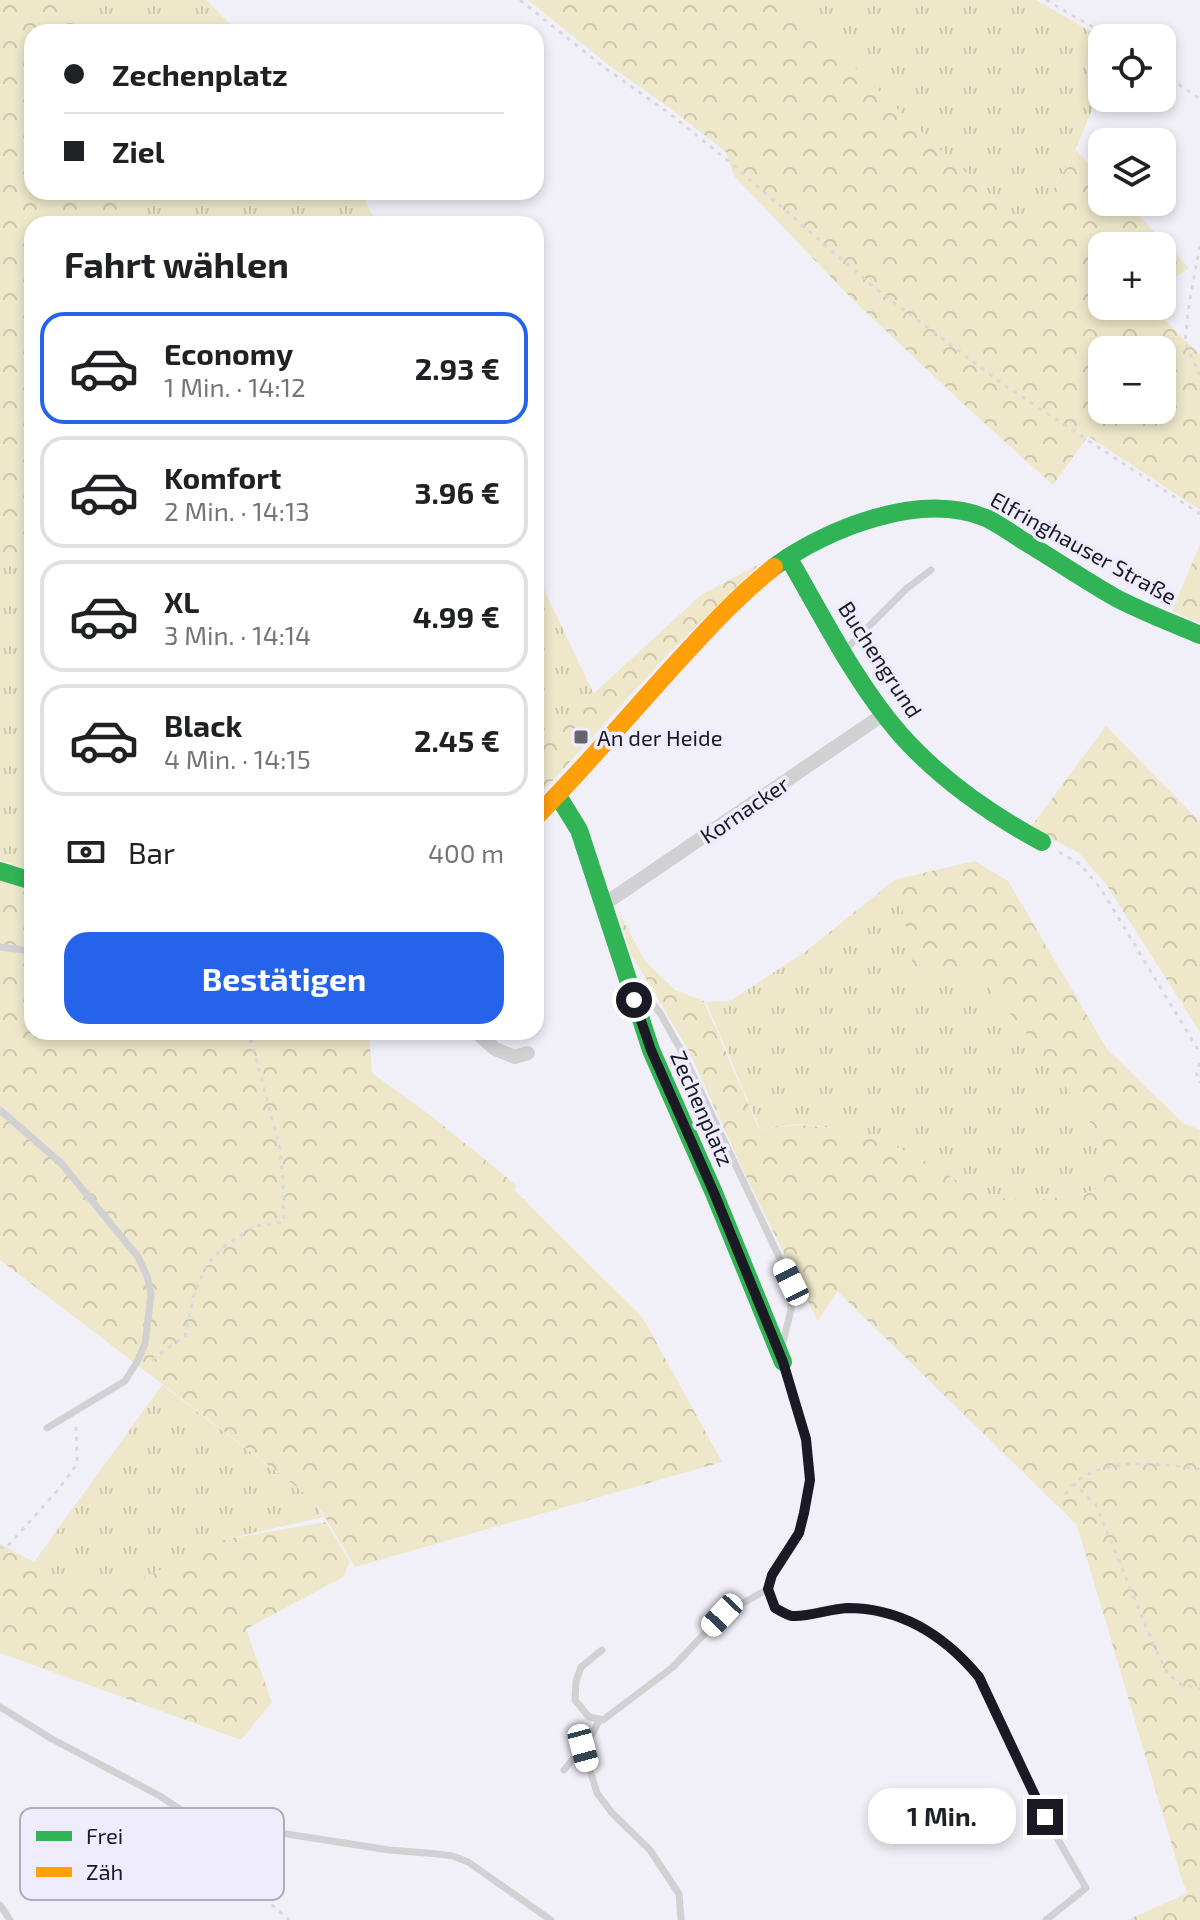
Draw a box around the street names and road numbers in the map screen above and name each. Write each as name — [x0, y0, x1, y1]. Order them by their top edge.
street label: Elfringhauser Straße — [987, 485, 1181, 609]
street label: Buchengrund — [834, 596, 928, 722]
street label: Kornacker — [695, 770, 793, 848]
street label: Zechenplatz — [666, 1046, 740, 1170]

